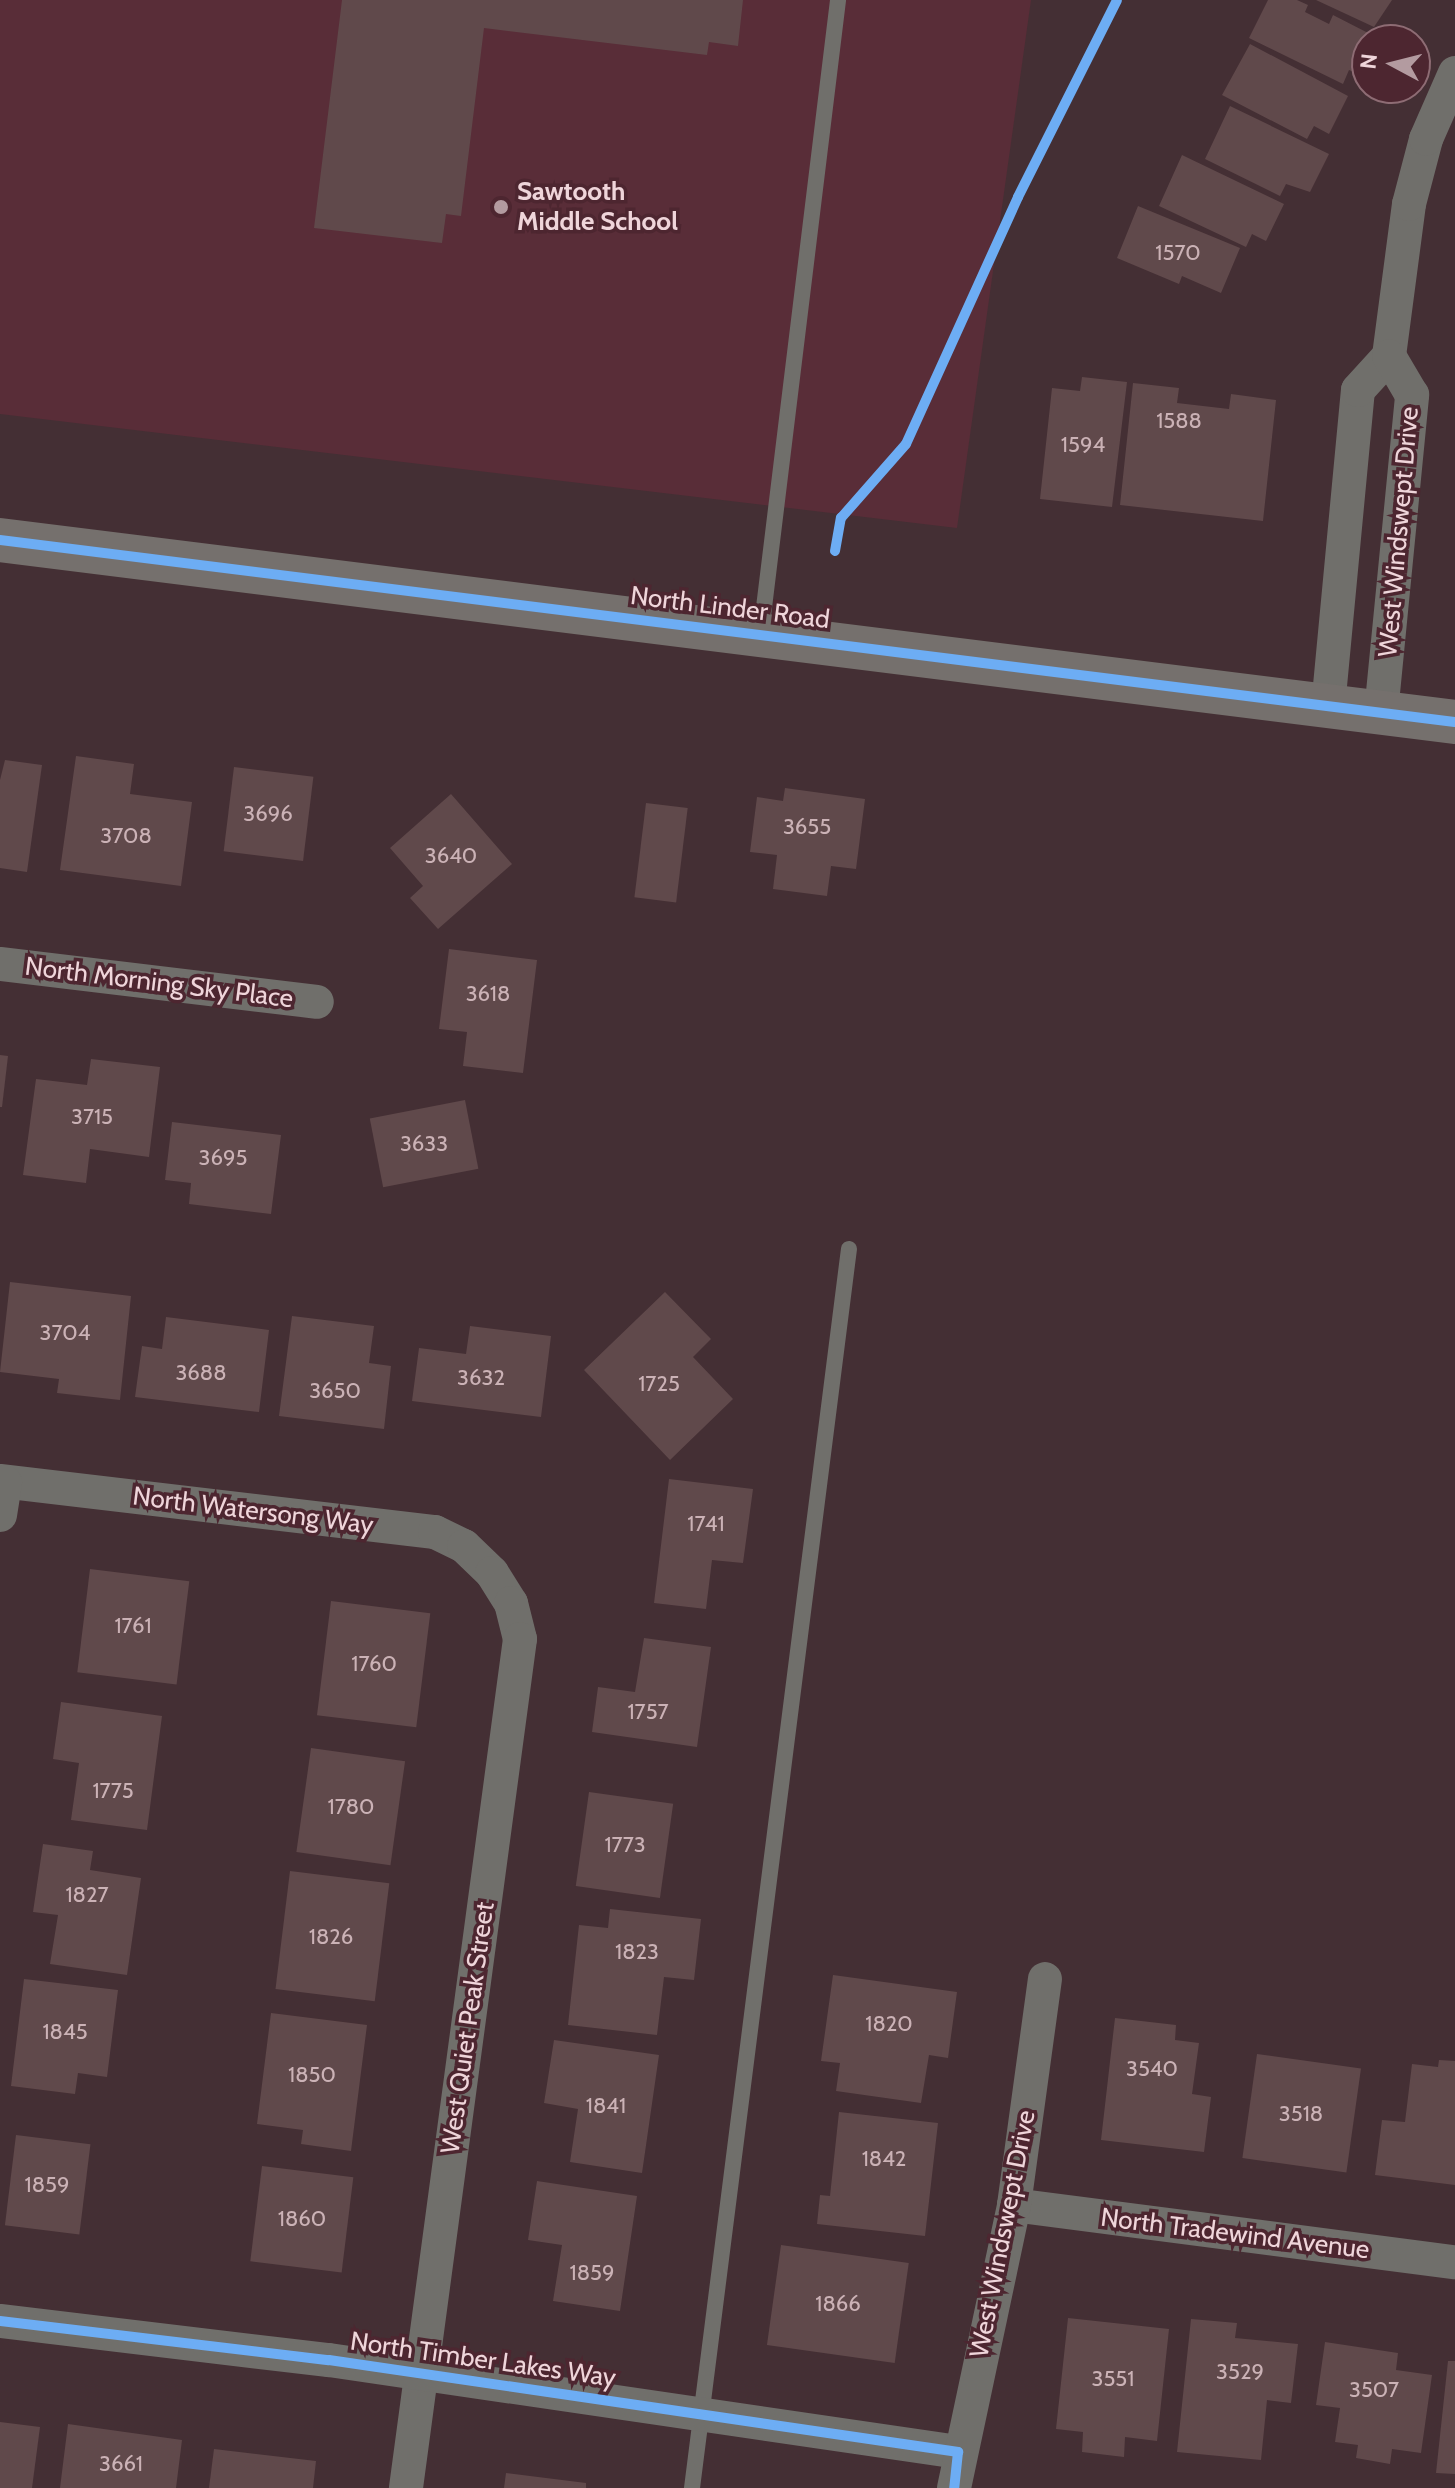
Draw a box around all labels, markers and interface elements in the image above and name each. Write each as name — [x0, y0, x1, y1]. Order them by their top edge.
north arrow — [1351, 24, 1431, 104]
text: N — [1354, 52, 1383, 71]
place label: Sawtooth Middle School — [517, 176, 678, 238]
marker: Sawtooth Middle School — [492, 198, 510, 216]
house number: 1570 — [1155, 240, 1201, 266]
street label: West Windswept Drive — [1373, 405, 1425, 659]
house number: 1588 — [1156, 408, 1202, 434]
house number: 1594 — [1061, 432, 1105, 458]
street label: North Linder Road — [629, 580, 831, 636]
house number: 3696 — [243, 801, 293, 827]
house number: 3655 — [783, 814, 831, 840]
house number: 3708 — [100, 823, 152, 849]
house number: 3640 — [425, 843, 477, 869]
street label: North Morning Sky Place — [23, 951, 295, 1015]
house number: 3618 — [466, 981, 510, 1007]
house number: 3715 — [71, 1104, 113, 1130]
house number: 3633 — [400, 1131, 448, 1157]
house number: 3695 — [199, 1145, 247, 1171]
house number: 3704 — [40, 1320, 90, 1346]
house number: 3688 — [175, 1360, 227, 1386]
house number: 3632 — [457, 1365, 505, 1391]
house number: 1725 — [638, 1371, 680, 1397]
house number: 3650 — [309, 1378, 361, 1404]
street label: North Watersong Way — [131, 1481, 375, 1541]
house number: 1741 — [687, 1511, 725, 1537]
house number: 1761 — [114, 1613, 152, 1639]
house number: 1760 — [351, 1651, 397, 1677]
house number: 1757 — [627, 1699, 669, 1725]
house number: 1775 — [92, 1778, 134, 1804]
house number: 1780 — [328, 1794, 374, 1820]
house number: 1773 — [604, 1832, 646, 1858]
house number: 1827 — [65, 1882, 109, 1908]
street label: West Quiet Peak Street — [435, 1900, 501, 2156]
house number: 1826 — [309, 1924, 353, 1950]
house number: 1823 — [615, 1939, 659, 1965]
house number: 1820 — [865, 2011, 913, 2037]
house number: 1845 — [42, 2019, 88, 2045]
house number: 3540 — [1126, 2056, 1178, 2082]
house number: 1850 — [288, 2062, 336, 2088]
house number: 1841 — [586, 2093, 626, 2119]
house number: 3518 — [1279, 2101, 1323, 2127]
street label: West Windswept Drive — [964, 2108, 1042, 2360]
house number: 1842 — [862, 2146, 906, 2172]
house number: 1859 — [25, 2172, 69, 2198]
street label: North Tradewind Avenue — [1099, 2202, 1371, 2266]
house number: 1860 — [278, 2206, 326, 2232]
house number: 1859 — [570, 2260, 614, 2286]
house number: 1866 — [815, 2291, 861, 2317]
street label: North Timber Lakes Way — [348, 2326, 618, 2394]
house number: 3529 — [1216, 2359, 1264, 2385]
house number: 3551 — [1092, 2366, 1134, 2392]
house number: 3507 — [1349, 2377, 1399, 2403]
house number: 3661 — [99, 2451, 143, 2477]

